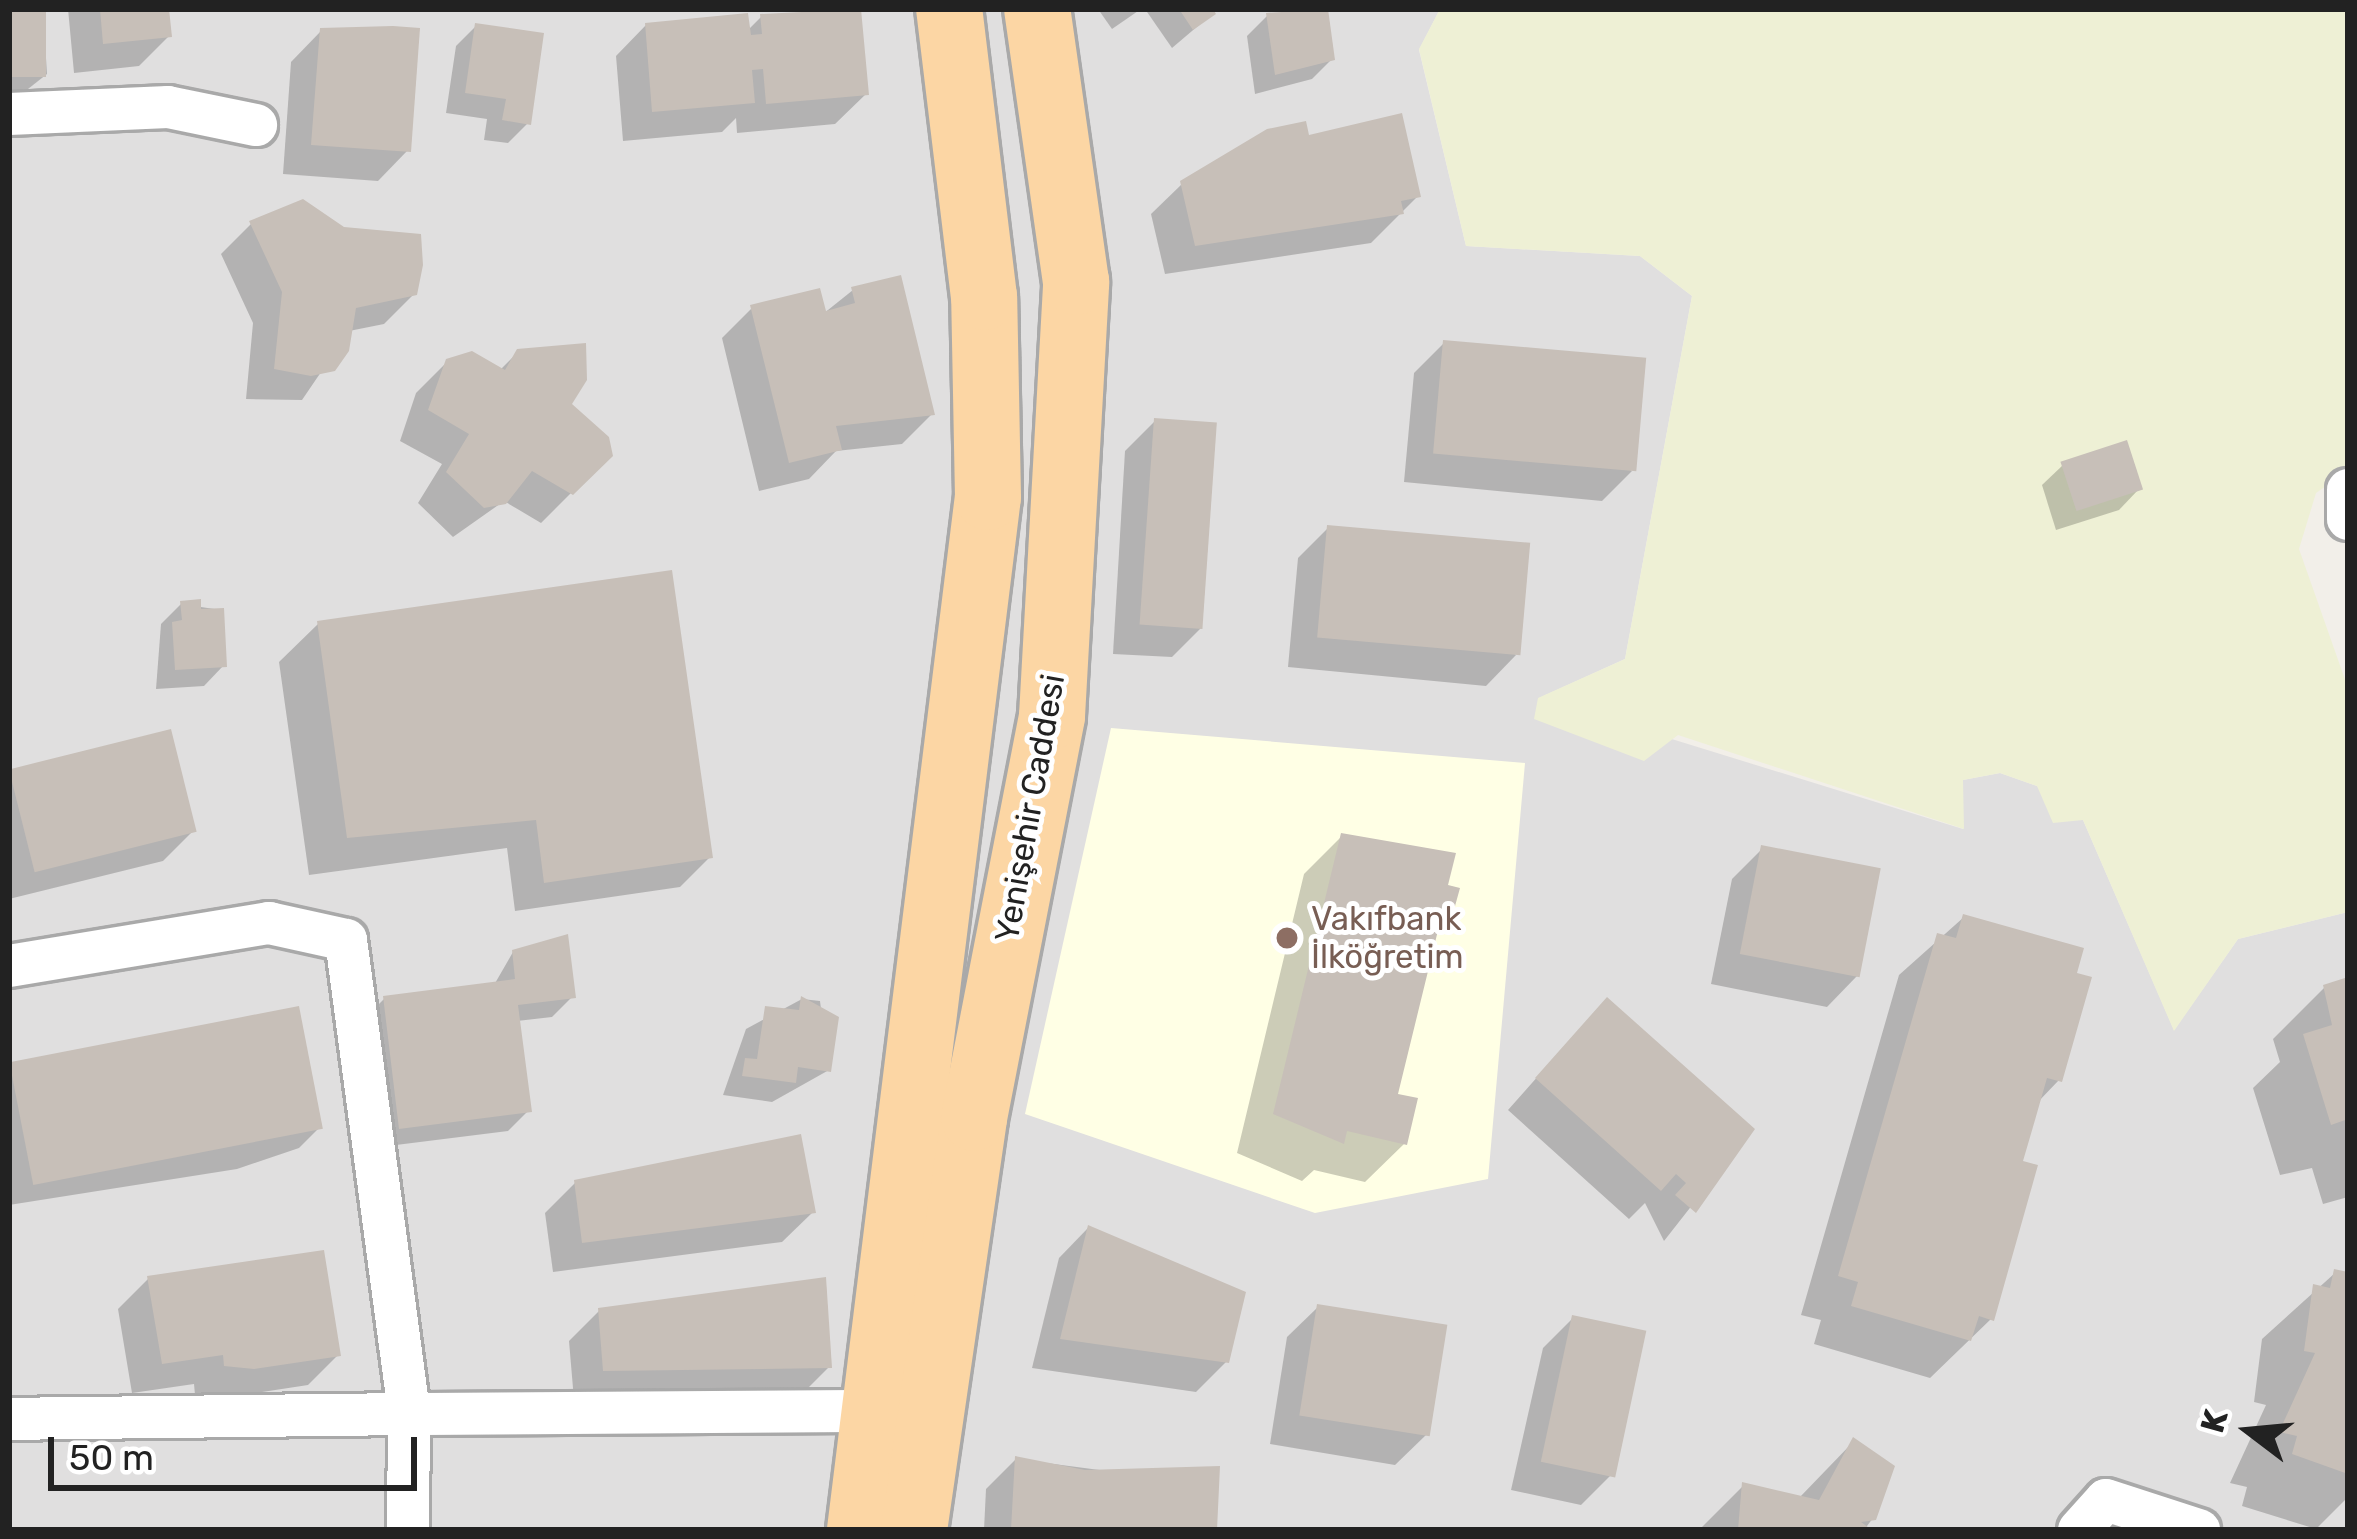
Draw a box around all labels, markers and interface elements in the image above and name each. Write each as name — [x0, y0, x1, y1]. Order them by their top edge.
street label: Yenişehir Caddesi — [987, 671, 1073, 945]
place label: Vakıfbank İlköğretim — [1311, 899, 1464, 977]
marker: Vakıfbank İlköğretim — [1274, 925, 1300, 951]
north arrow — [2189, 1371, 2309, 1491]
text: K — [2192, 1405, 2236, 1437]
scale bar — [54, 1413, 423, 1487]
text: 50 m — [69, 1436, 154, 1479]

